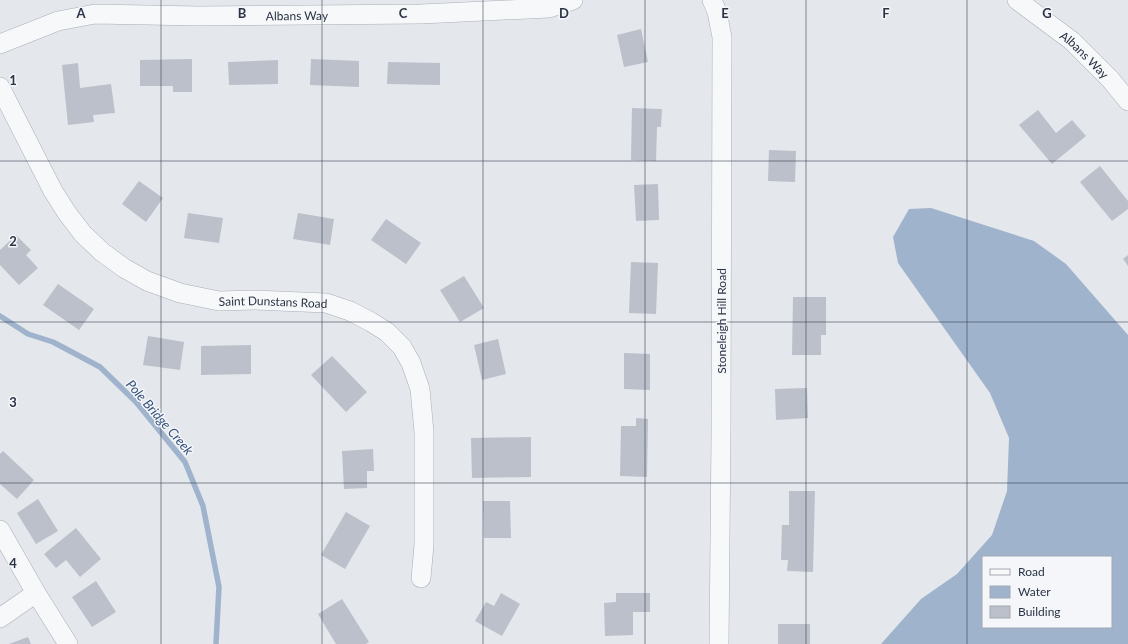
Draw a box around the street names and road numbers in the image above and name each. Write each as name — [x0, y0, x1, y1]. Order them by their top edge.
street label: Albans Way — [266, 7, 329, 23]
street label: Albans Way — [1057, 27, 1113, 82]
street label: Stoneleigh Hill Road — [714, 268, 729, 374]
street label: Saint Dunstans Road — [218, 292, 328, 311]

